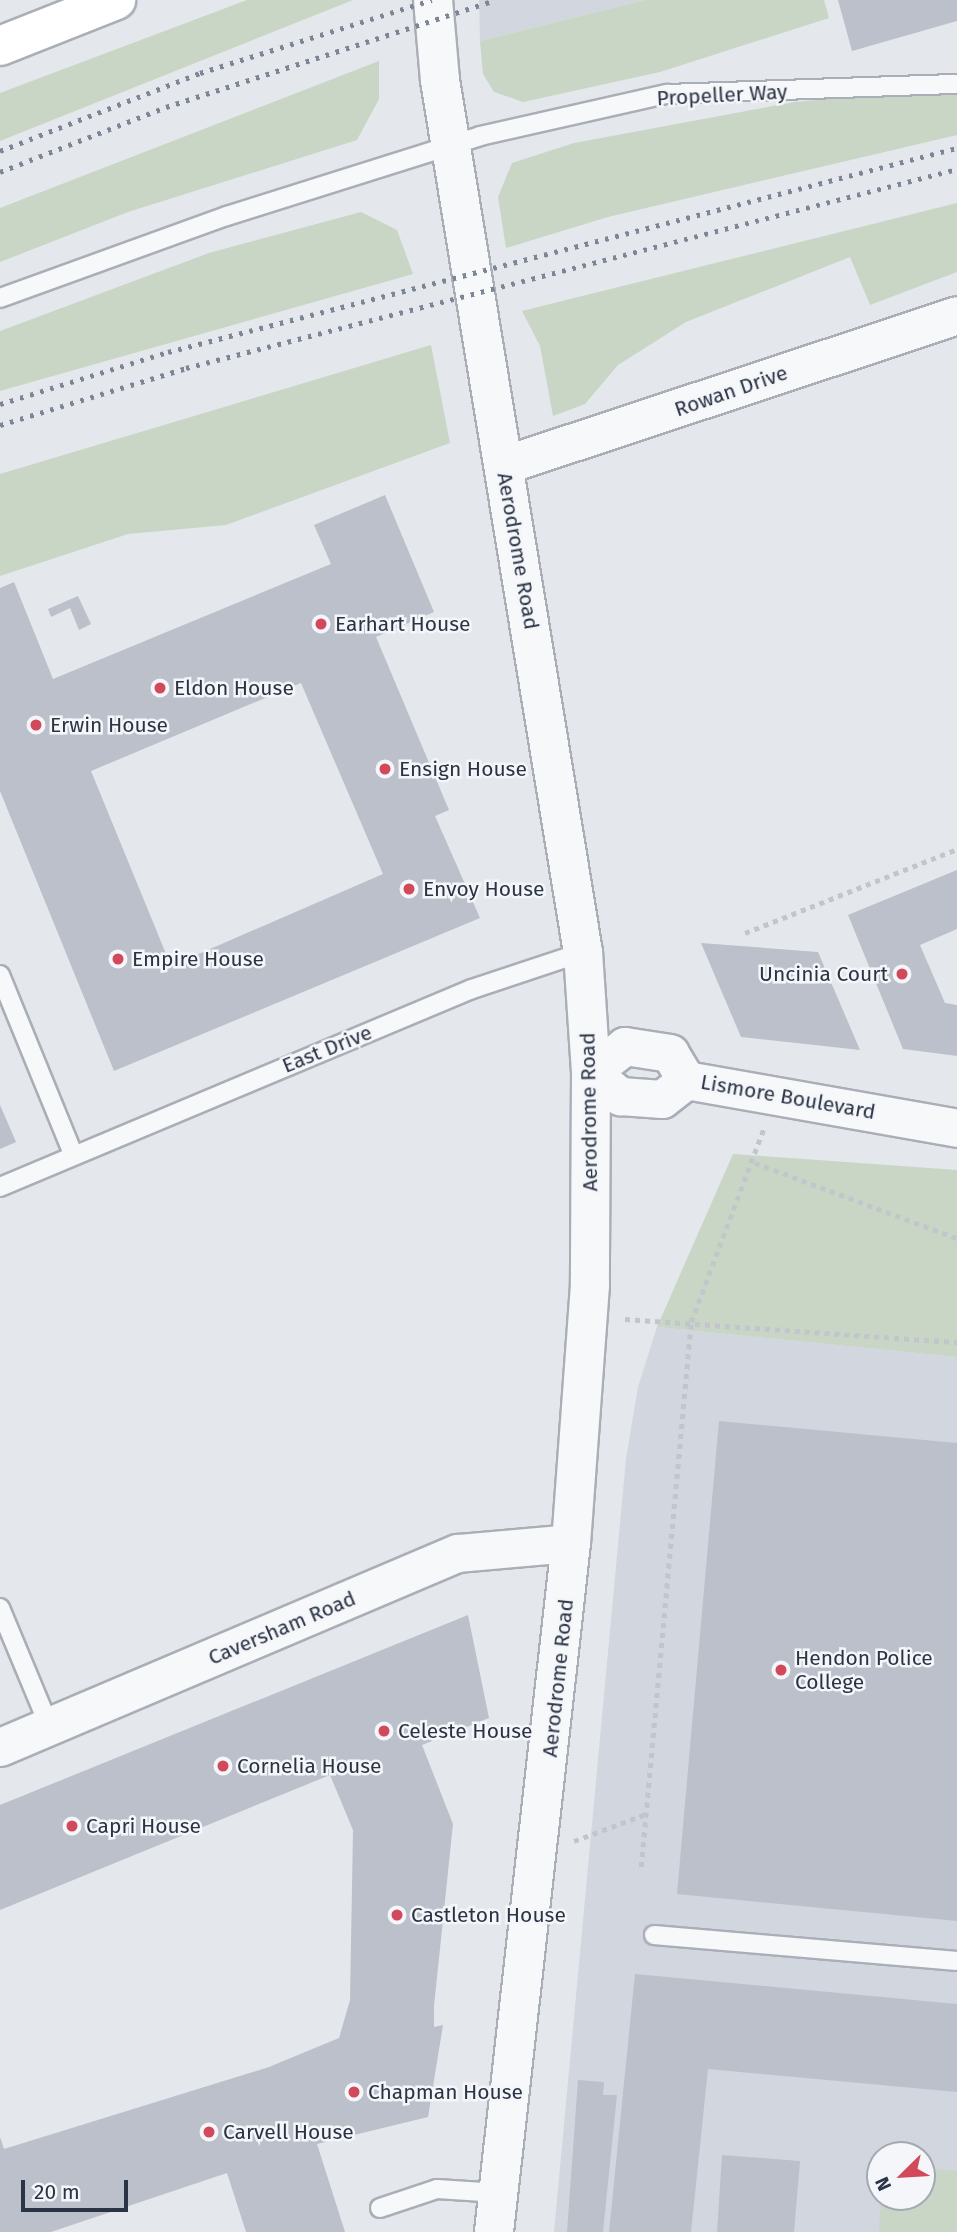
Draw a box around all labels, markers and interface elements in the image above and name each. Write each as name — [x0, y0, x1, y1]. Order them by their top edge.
street label: Propeller Way — [656, 79, 788, 111]
street label: Rowan Drive — [671, 360, 791, 422]
street label: Aerodrome Road — [492, 471, 544, 631]
place label: Earhart House — [335, 611, 471, 637]
marker: Earhart House — [313, 616, 329, 632]
place label: Eldon House — [174, 675, 294, 701]
marker: Eldon House — [152, 680, 168, 696]
place label: Erwin House — [50, 712, 168, 738]
marker: Erwin House — [28, 717, 44, 733]
place label: Ensign House — [399, 756, 527, 782]
marker: Ensign House — [377, 761, 393, 777]
place label: Envoy House — [423, 876, 545, 902]
marker: Envoy House — [401, 881, 417, 897]
place label: Empire House — [132, 946, 264, 972]
marker: Empire House — [110, 951, 126, 967]
place label: Uncinia Court — [759, 961, 888, 987]
marker: Uncinia Court — [894, 966, 910, 982]
street label: East Drive — [279, 1020, 375, 1078]
street label: Aerodrome Road — [575, 1032, 603, 1192]
street label: Lismore Boulevard — [699, 1069, 877, 1125]
street label: Caversham Road — [205, 1586, 359, 1670]
street label: Aerodrome Road — [537, 1598, 579, 1758]
place label: Hendon Police College — [795, 1645, 933, 1695]
marker: Hendon Police College — [773, 1662, 789, 1678]
place label: Celeste House — [398, 1718, 532, 1744]
marker: Celeste House — [376, 1723, 392, 1739]
place label: Cornelia House — [237, 1753, 382, 1779]
marker: Cornelia House — [215, 1758, 231, 1774]
place label: Capri House — [86, 1813, 201, 1839]
marker: Capri House — [64, 1818, 80, 1834]
place label: Castleton House — [411, 1902, 566, 1928]
marker: Castleton House — [389, 1907, 405, 1923]
place label: Chapman House — [368, 2079, 523, 2105]
marker: Chapman House — [346, 2084, 362, 2100]
place label: Carvell House — [223, 2119, 354, 2145]
marker: Carvell House — [201, 2124, 217, 2140]
north arrow — [866, 2141, 936, 2211]
scale bar — [24, 2166, 131, 2210]
text: N — [870, 2174, 896, 2194]
text: 20 m — [34, 2179, 80, 2205]

